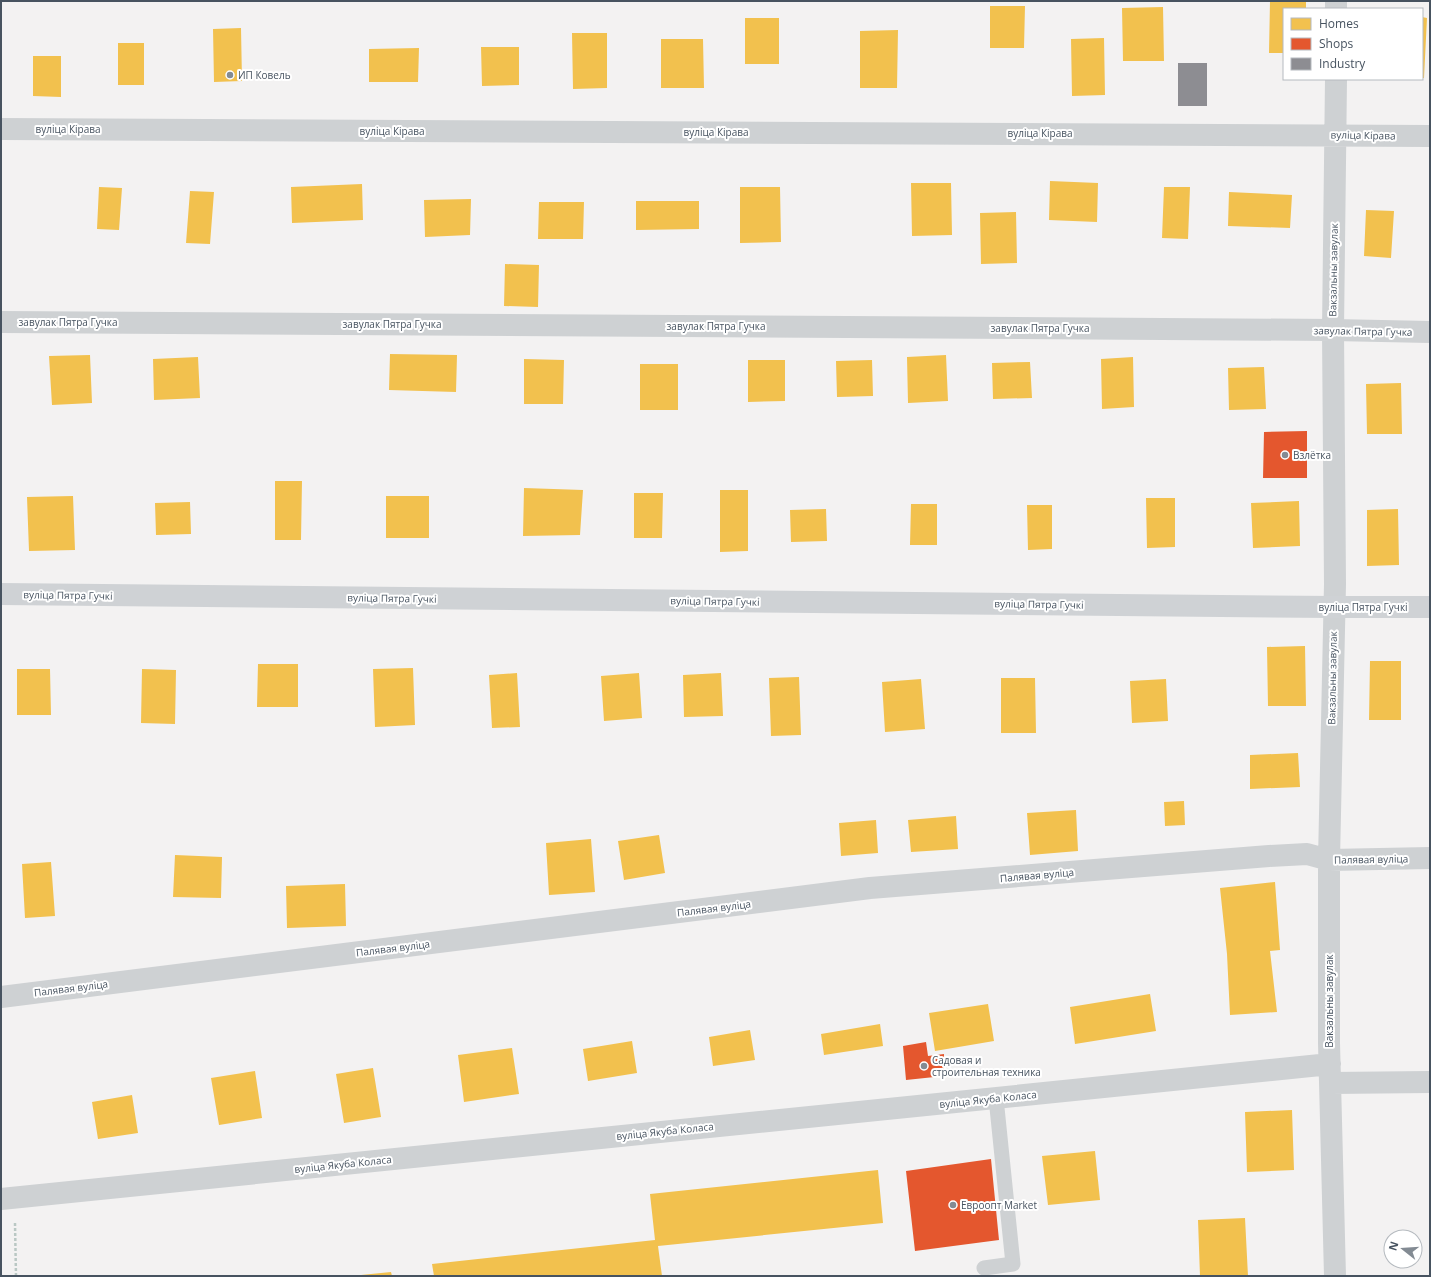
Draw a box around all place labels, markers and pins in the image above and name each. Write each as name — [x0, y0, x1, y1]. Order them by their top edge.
place label: ИП Ковель — [238, 68, 291, 82]
marker: ИП Ковель — [225, 70, 235, 80]
place label: Взлётка — [1293, 448, 1331, 462]
marker: Взлётка — [1280, 450, 1290, 460]
place label: Садовая и строительная техника — [932, 1053, 1041, 1079]
marker: Садовая и строительная техника — [919, 1061, 929, 1071]
place label: Евроопт Market — [961, 1198, 1037, 1212]
marker: Евроопт Market — [948, 1200, 958, 1210]

